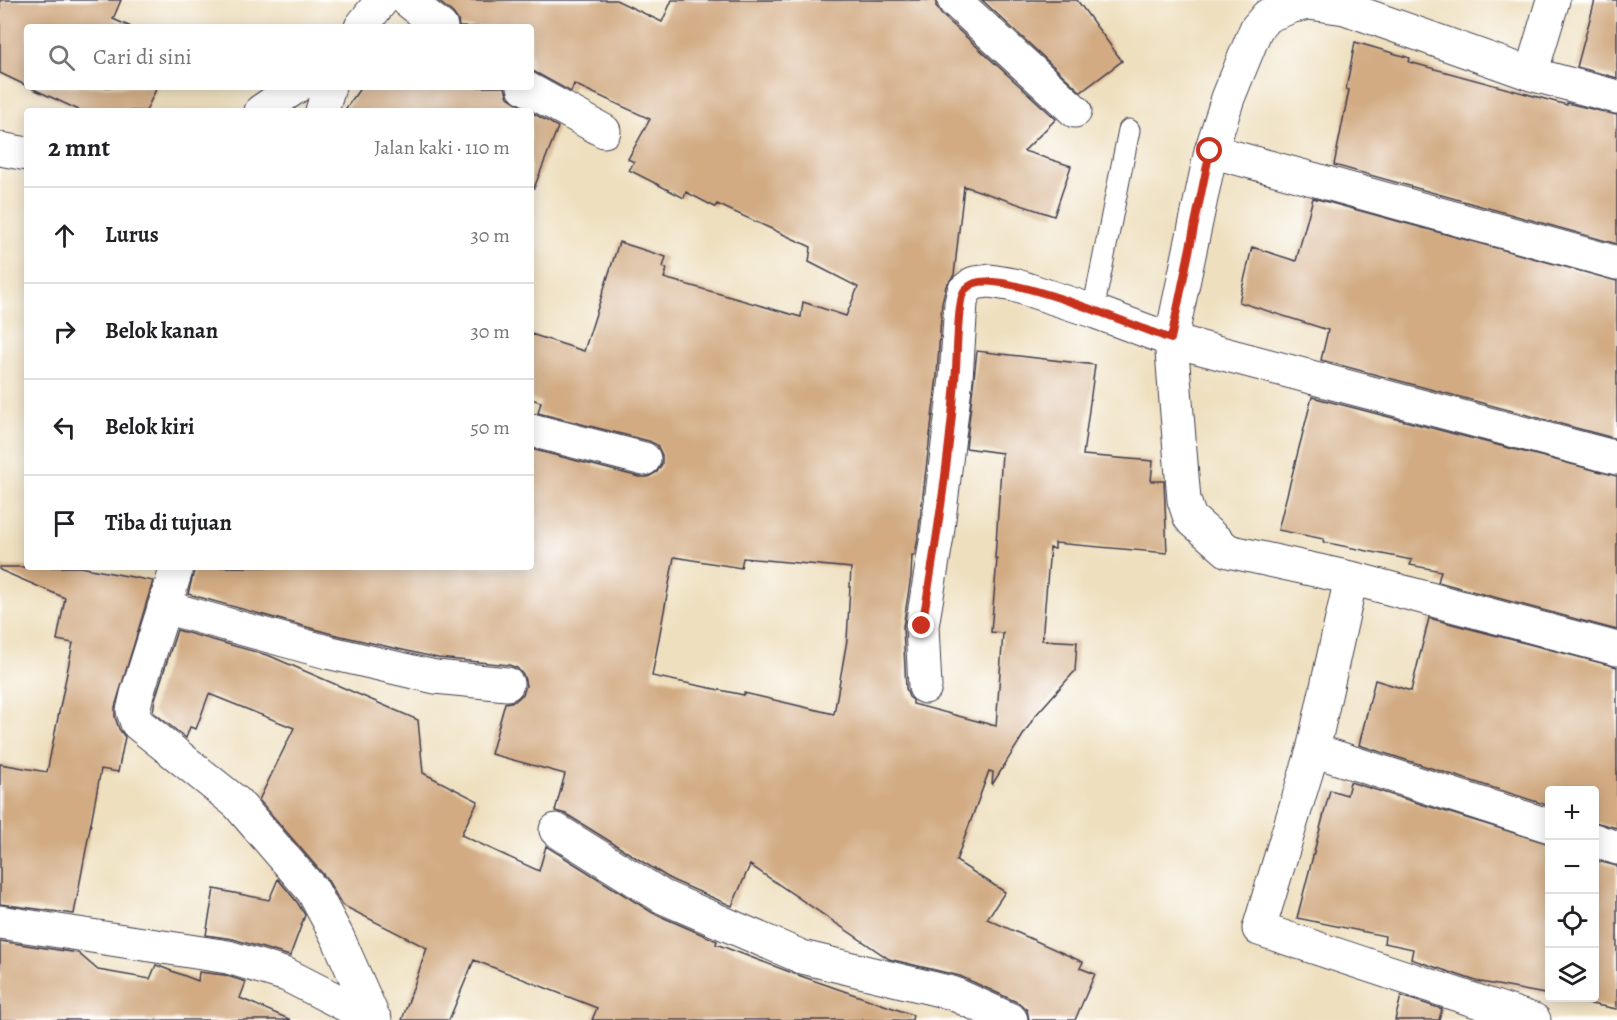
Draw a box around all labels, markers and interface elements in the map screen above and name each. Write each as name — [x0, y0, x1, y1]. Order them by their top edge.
search box — [24, 24, 534, 90]
icon: search — [45, 41, 78, 74]
text: Cari di sini — [93, 42, 192, 72]
text: 2 mnt — [48, 130, 110, 165]
text: Jalan kaki · 110 m — [374, 134, 510, 161]
route start — [1196, 137, 1222, 163]
icon: ahead — [48, 219, 81, 252]
text: Lurus — [105, 220, 159, 250]
text: 30 m — [470, 222, 510, 249]
icon: right — [48, 315, 81, 348]
text: Belok kanan — [105, 316, 218, 346]
text: 30 m — [470, 318, 510, 345]
icon: left — [48, 411, 81, 444]
text: Belok kiri — [105, 412, 194, 442]
text: 50 m — [470, 414, 510, 441]
icon: arrive — [48, 507, 81, 540]
text: Tiba di tujuan — [105, 508, 232, 538]
route end — [908, 612, 934, 638]
map controls — [1545, 786, 1599, 1002]
button: + — [1545, 786, 1599, 840]
button: − — [1545, 840, 1599, 894]
button: locate — [1545, 894, 1599, 948]
button: layers — [1545, 948, 1599, 1002]

